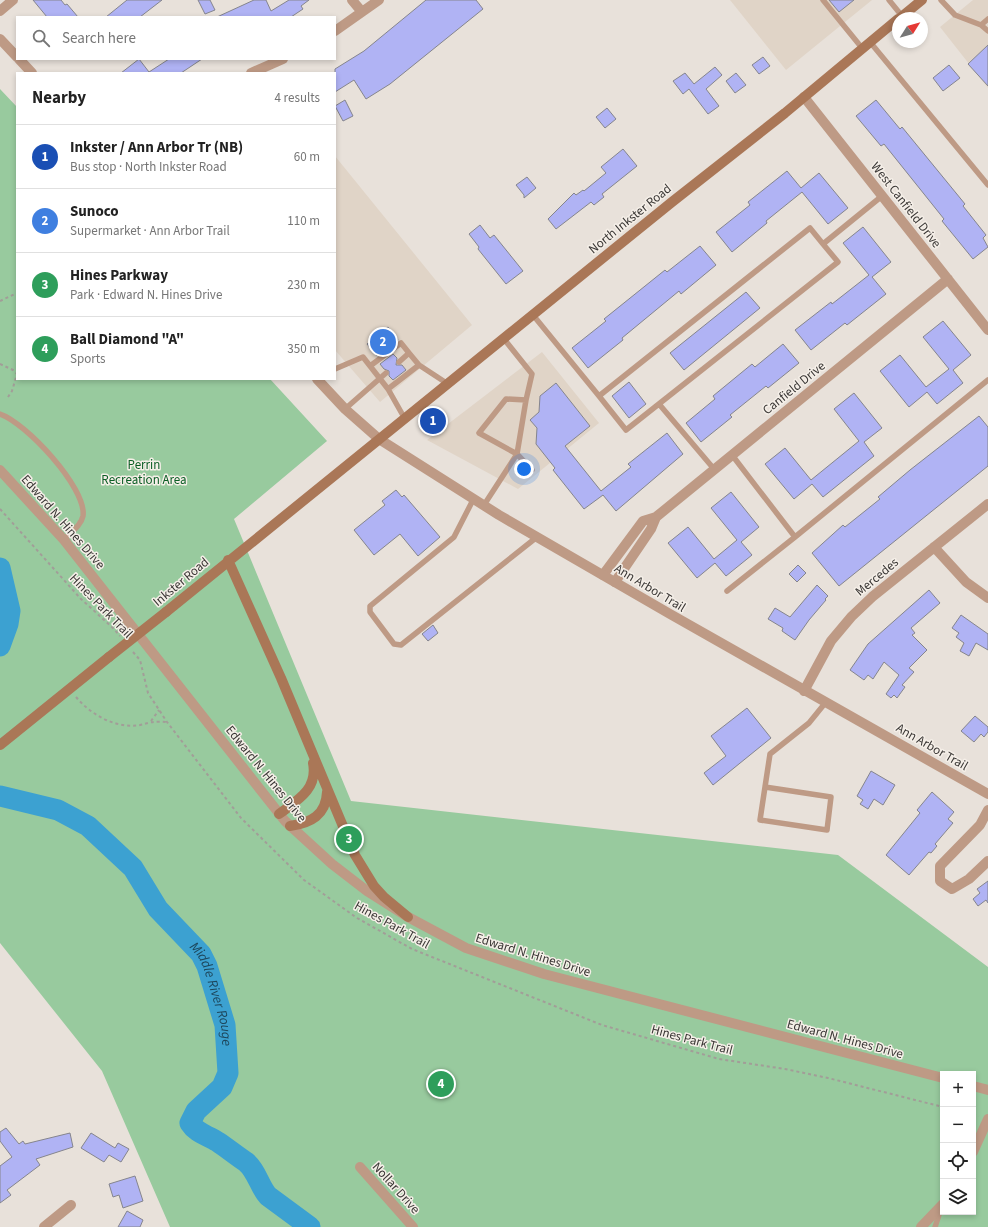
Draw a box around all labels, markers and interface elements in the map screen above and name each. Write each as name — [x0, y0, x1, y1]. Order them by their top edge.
north arrow — [892, 12, 928, 48]
search box — [16, 16, 336, 60]
icon: search — [30, 27, 52, 49]
text: Search here — [62, 28, 136, 49]
text: Nearby — [32, 86, 86, 110]
text: 4 results — [275, 89, 320, 107]
text: Inkster / Ann Arbor Tr (NB) — [70, 137, 243, 158]
text: 1 — [42, 148, 48, 166]
text: 60 m — [294, 148, 320, 166]
text: Bus stop · North Inkster Road — [70, 158, 227, 176]
street label: West Canfield Drive — [867, 158, 945, 252]
street label: North Inkster Road — [585, 180, 675, 258]
text: Sunoco — [70, 201, 119, 222]
text: 2 — [42, 212, 48, 230]
text: 110 m — [287, 212, 320, 230]
text: Supermarket · Ann Arbor Trail — [70, 222, 230, 240]
text: Hines Parkway — [70, 265, 168, 286]
text: 3 — [42, 276, 48, 294]
text: 230 m — [287, 276, 320, 294]
text: Park · Edward N. Hines Drive — [70, 286, 222, 304]
pin: 2 — [370, 327, 396, 357]
text: Ball Diamond "A" — [70, 329, 184, 350]
text: 4 — [42, 340, 48, 358]
text: 350 m — [287, 340, 320, 358]
text: Sports — [70, 350, 105, 368]
street label: Canfield Drive — [759, 357, 829, 419]
pin: 1 — [420, 406, 446, 436]
park label: Perrin Recreation Area — [101, 456, 187, 489]
your location — [514, 459, 534, 479]
street label: Edward N. Hines Drive — [17, 471, 109, 573]
street label: Inkster Road — [149, 553, 213, 611]
street label: Mercedes — [851, 553, 903, 600]
street label: Ann Arbor Trail — [611, 560, 689, 616]
street label: Hines Park Trail — [65, 570, 137, 642]
street label: Ann Arbor Trail — [893, 719, 971, 775]
street label: Edward N. Hines Drive — [221, 722, 311, 826]
pin: 3 — [336, 824, 362, 854]
street label: Hines Park Trail — [351, 897, 433, 953]
street label: Edward N. Hines Drive — [473, 929, 593, 981]
water label: Middle River Rouge — [185, 938, 236, 1047]
street label: Edward N. Hines Drive — [785, 1015, 905, 1063]
street label: Hines Park Trail — [649, 1020, 735, 1060]
pin: 4 — [428, 1069, 454, 1099]
map controls — [940, 1071, 976, 1215]
button: + — [940, 1071, 976, 1107]
button: − — [940, 1107, 976, 1143]
button: locate — [940, 1143, 976, 1179]
street label: Nollar Drive — [368, 1158, 424, 1218]
button: layers — [940, 1179, 976, 1215]

